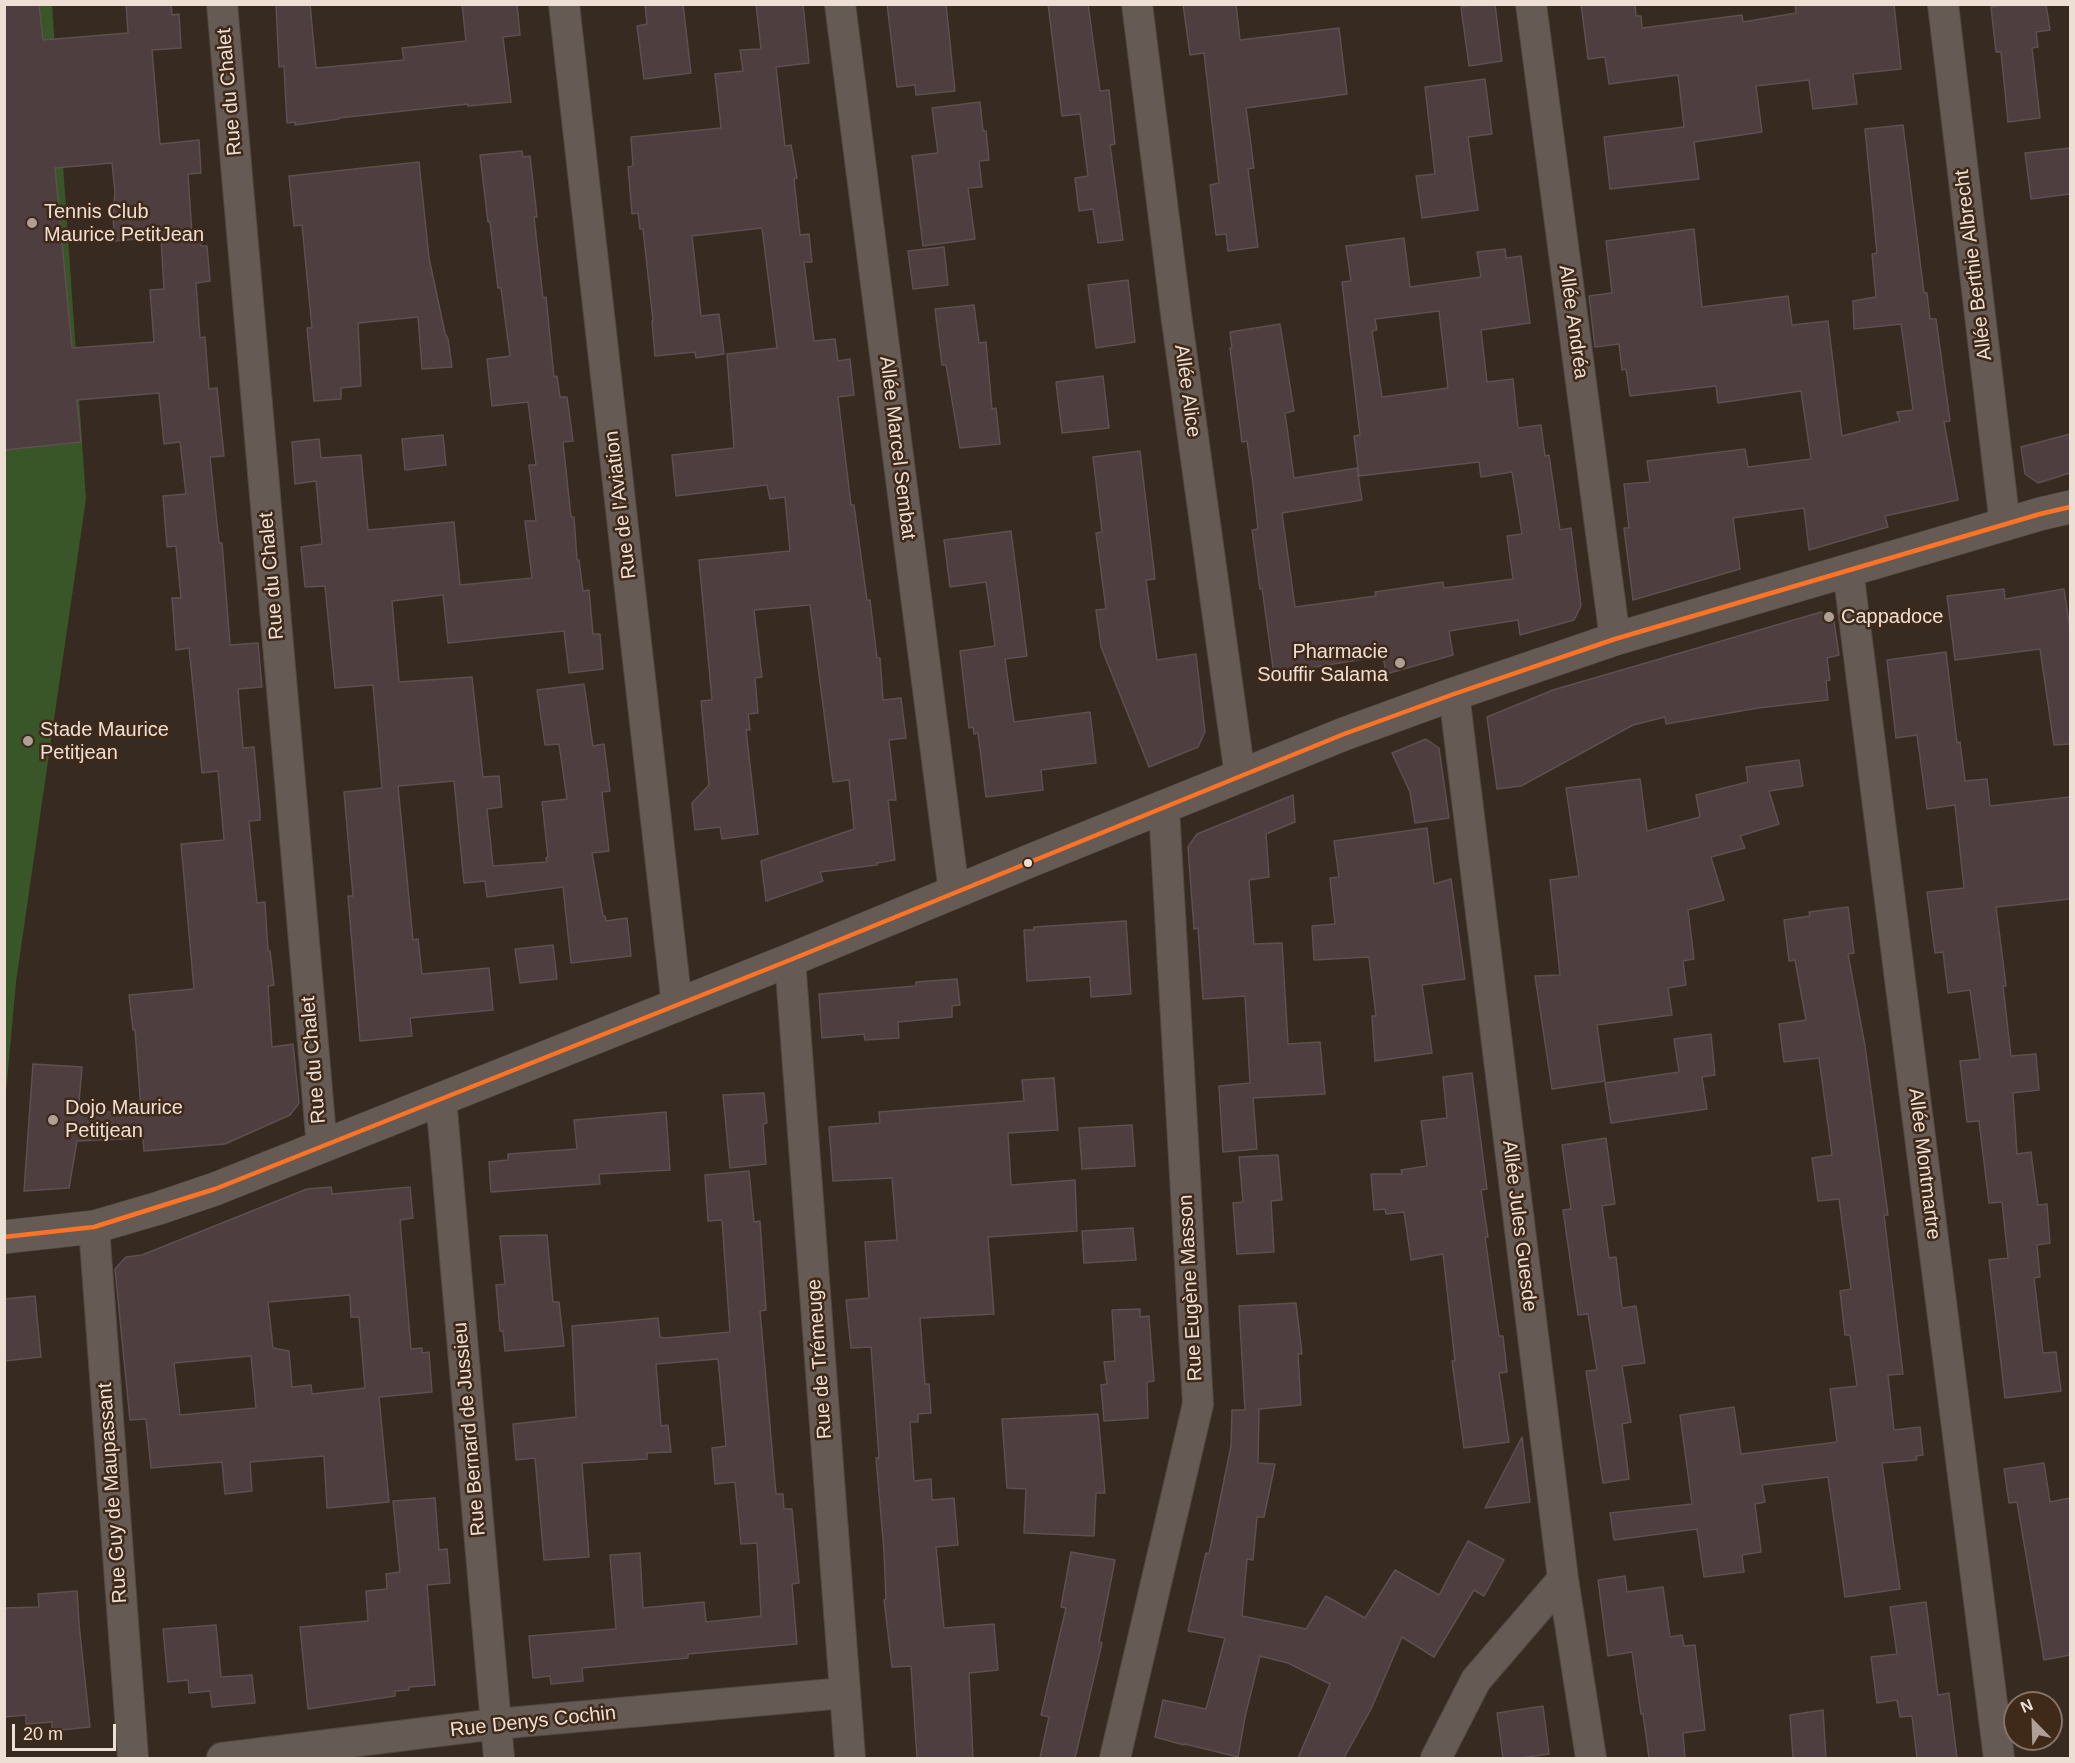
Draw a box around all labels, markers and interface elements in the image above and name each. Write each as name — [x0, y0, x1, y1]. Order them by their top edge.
street label: Rue du Chalet — [212, 27, 248, 157]
street label: Allée Berthie Albrecht — [1950, 168, 1998, 362]
place label: Tennis Club Maurice PetitJean — [44, 200, 204, 247]
marker: Tennis Club Maurice PetitJean — [25, 216, 39, 230]
street label: Allée Andréa — [1553, 264, 1593, 380]
street label: Allée Alice — [1169, 343, 1205, 439]
street label: Allée Marcel Sembat — [874, 355, 920, 541]
street label: Rue de l'Aviation — [600, 430, 642, 580]
street label: Rue du Chalet — [254, 511, 290, 641]
place label: Cappadoce — [1841, 605, 1943, 629]
marker: Cappadoce — [1822, 610, 1836, 624]
place label: Pharmacie Souffir Salama — [1257, 640, 1388, 687]
marker: Pharmacie Souffir Salama — [1393, 656, 1407, 670]
place label: Stade Maurice Petitjean — [40, 718, 169, 765]
marker: Stade Maurice Petitjean — [21, 734, 35, 748]
unlabelled marker — [1022, 857, 1034, 869]
street label: Rue du Chalet — [296, 995, 332, 1125]
street label: Allée Montmartre — [1903, 1087, 1945, 1241]
place label: Dojo Maurice Petitjean — [65, 1096, 183, 1143]
marker: Dojo Maurice Petitjean — [46, 1113, 60, 1127]
street label: Allée Jules Guesde — [1497, 1139, 1541, 1313]
street label: Rue Eugène Masson — [1174, 1194, 1208, 1382]
street label: Rue de Trémeuge — [802, 1278, 838, 1440]
street label: Rue Bernard de Jussieu — [449, 1321, 491, 1537]
street label: Rue Guy de Maupassant — [93, 1382, 133, 1604]
north arrow — [2003, 1691, 2063, 1751]
text: N — [2018, 1696, 2035, 1716]
street label: Rue Denys Cochin — [449, 1701, 617, 1743]
scale bar — [15, 1712, 118, 1750]
text: 20 m — [23, 1724, 63, 1744]

